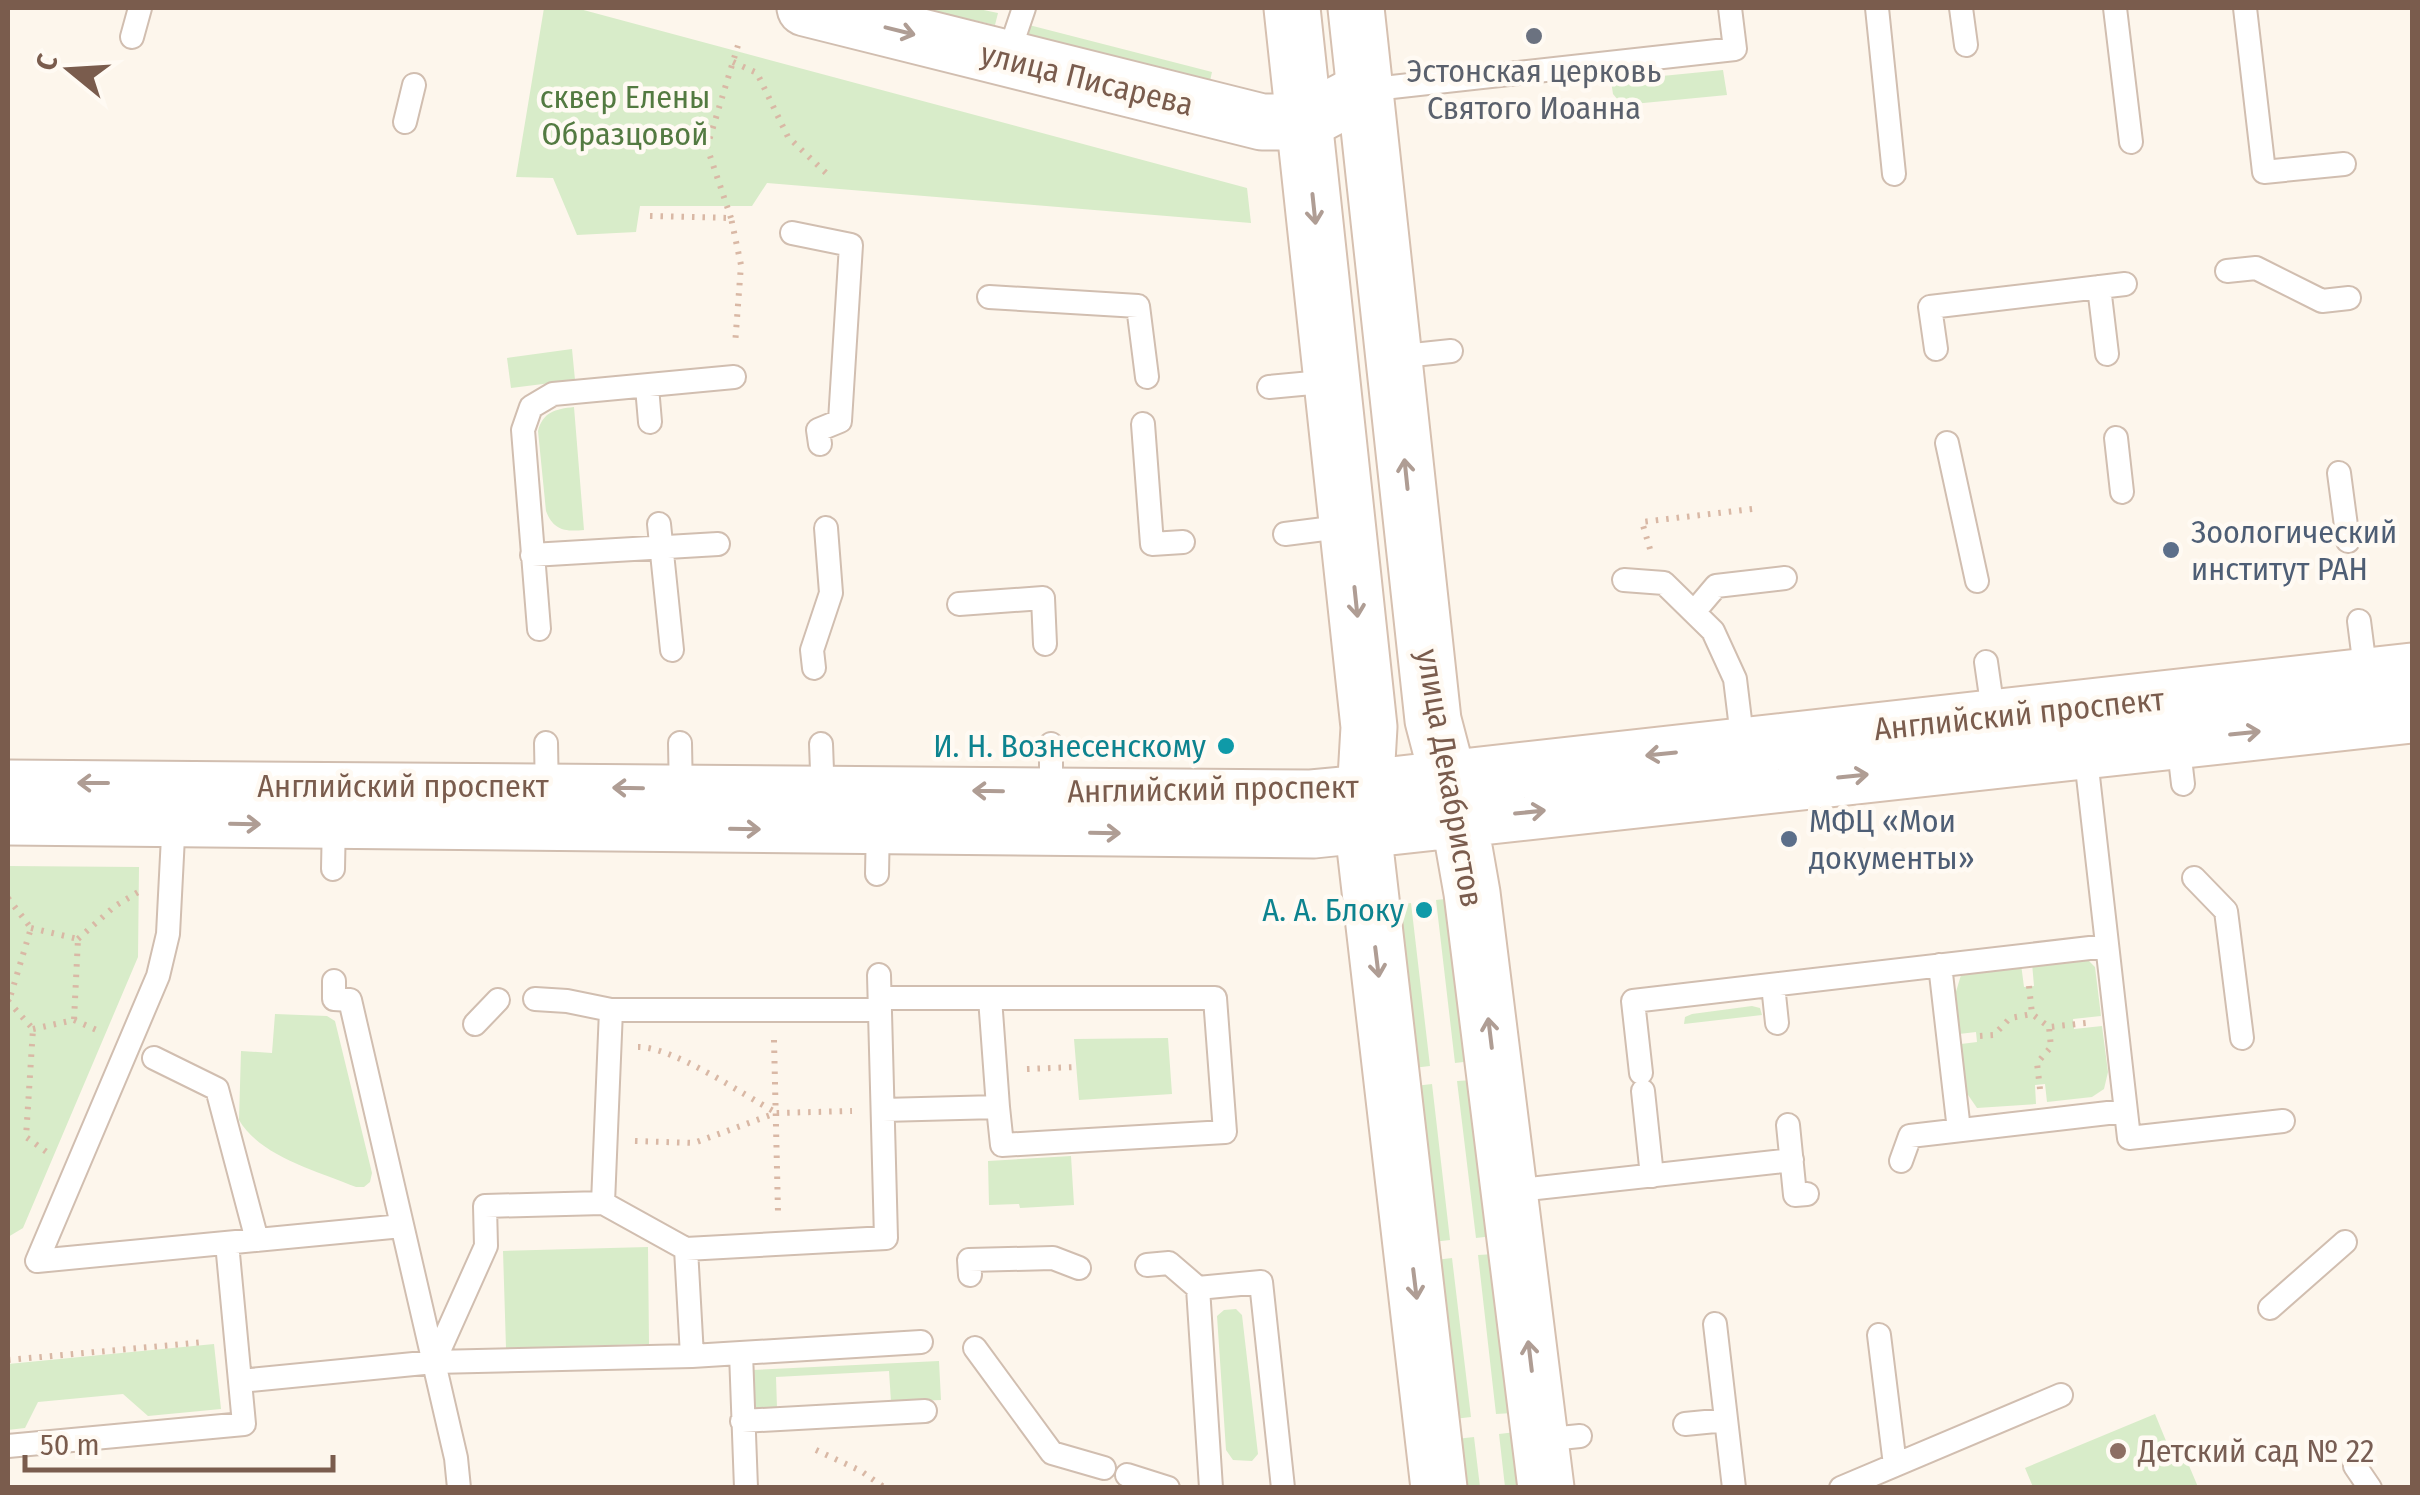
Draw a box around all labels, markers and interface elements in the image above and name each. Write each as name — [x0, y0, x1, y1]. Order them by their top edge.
north arrow — [20, 20, 120, 120]
one-way arrow — [884, 23, 915, 42]
marker: Эстонская церковь Святого Иоанна — [1523, 25, 1545, 47]
street label: улица Писарева — [977, 34, 1197, 124]
text: С — [29, 50, 65, 75]
place label: Эстонская церковь Святого Иоанна — [1407, 52, 1661, 127]
park label: сквер Елены Образцовой — [540, 78, 710, 153]
one-way arrow — [1305, 192, 1324, 224]
one-way arrow — [1397, 459, 1416, 491]
place label: Зоологический институт РАН — [2191, 513, 2397, 588]
marker: Зоологический институт РАН — [2160, 539, 2182, 561]
one-way arrow — [1347, 585, 1366, 617]
street label: улица Декабристов — [1409, 646, 1491, 910]
street label: Английский проспект — [1872, 680, 2166, 748]
one-way arrow — [2229, 724, 2261, 743]
place label: И. Н. Вознесенскому — [933, 727, 1207, 765]
marker: И. Н. Вознесенскому — [1215, 735, 1237, 757]
one-way arrow — [1645, 745, 1677, 764]
one-way arrow — [1836, 766, 1868, 785]
street label: Английский проспект — [257, 767, 549, 805]
street label: Английский проспект — [1067, 767, 1359, 811]
one-way arrow — [77, 774, 109, 793]
one-way arrow — [612, 778, 644, 798]
one-way arrow — [972, 782, 1004, 800]
one-way arrow — [1513, 802, 1545, 821]
place label: МФЦ «Мои документы» — [1809, 802, 1975, 877]
one-way arrow — [228, 814, 260, 834]
one-way arrow — [728, 820, 760, 839]
one-way arrow — [1088, 824, 1120, 842]
marker: МФЦ «Мои документы» — [1778, 828, 1800, 850]
place label: А. А. Блоку — [1262, 891, 1405, 929]
marker: А. А. Блоку — [1413, 899, 1435, 921]
one-way arrow — [1368, 945, 1387, 977]
one-way arrow — [1480, 1018, 1499, 1050]
one-way arrow — [1406, 1268, 1425, 1300]
one-way arrow — [1520, 1340, 1538, 1373]
scale bar — [25, 1410, 332, 1472]
text: 50 m — [40, 1427, 100, 1463]
place label: Детский сад № 22 — [2137, 1432, 2374, 1470]
marker: Детский сад № 22 — [2107, 1440, 2129, 1462]

